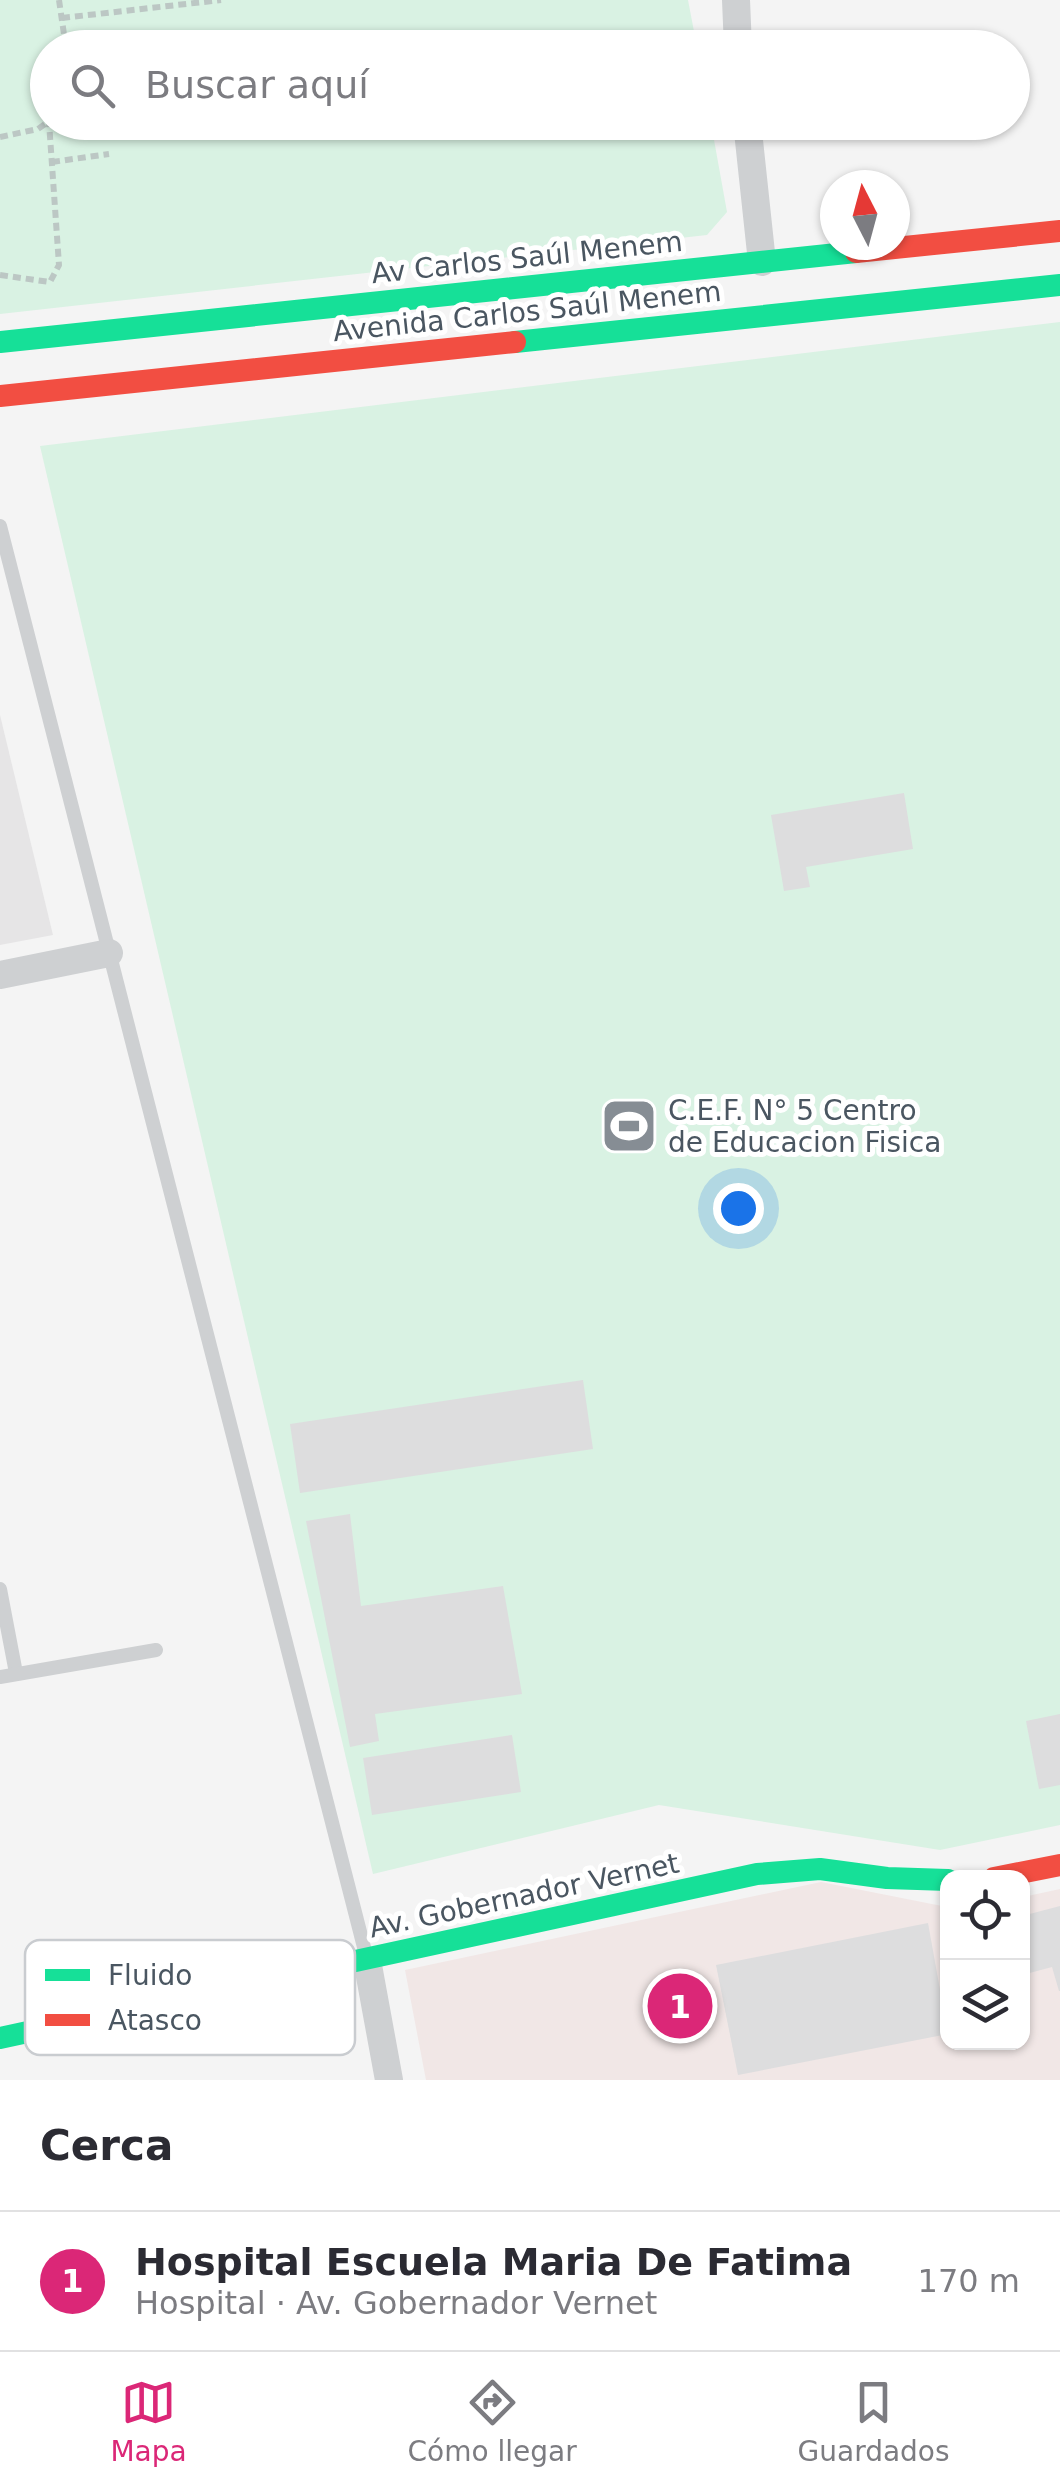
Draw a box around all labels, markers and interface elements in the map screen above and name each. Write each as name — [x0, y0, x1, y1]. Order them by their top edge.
search box — [30, 30, 1030, 140]
icon: search — [65, 58, 120, 113]
text: Buscar aquí — [145, 63, 369, 107]
north arrow — [820, 170, 910, 260]
street label: Av Carlos Saúl Menem — [370, 225, 684, 290]
street label: Avenida Carlos Saúl Menem — [331, 275, 723, 348]
place label: C.E.F. N° 5 Centro de Educacion Fisica — [668, 1094, 941, 1159]
sports icon: C.E.F. N° 5 Centro de Educacion Fisica — [599, 1096, 659, 1156]
your location — [713, 1183, 764, 1234]
street label: Av. Gobernador Vernet — [366, 1847, 682, 1944]
map controls — [940, 1870, 1030, 2050]
button: locate — [940, 1870, 1030, 1960]
legend — [25, 1940, 355, 2055]
text: Fluido — [108, 1959, 192, 1992]
button: layers — [940, 1960, 1030, 2050]
pin: 1 — [648, 1968, 712, 2044]
text: Atasco — [108, 2004, 202, 2037]
text: Cerca — [40, 2121, 173, 2170]
text: Hospital Escuela Maria De Fatima — [135, 2240, 852, 2284]
text: 1 — [61, 2262, 84, 2300]
text: 170 m — [918, 2262, 1020, 2300]
text: Hospital · Av. Gobernador Vernet — [135, 2284, 657, 2322]
tab: Mapa — [110, 2375, 187, 2468]
tab: Cómo llegar — [407, 2375, 577, 2468]
tab: Guardados — [798, 2375, 950, 2468]

